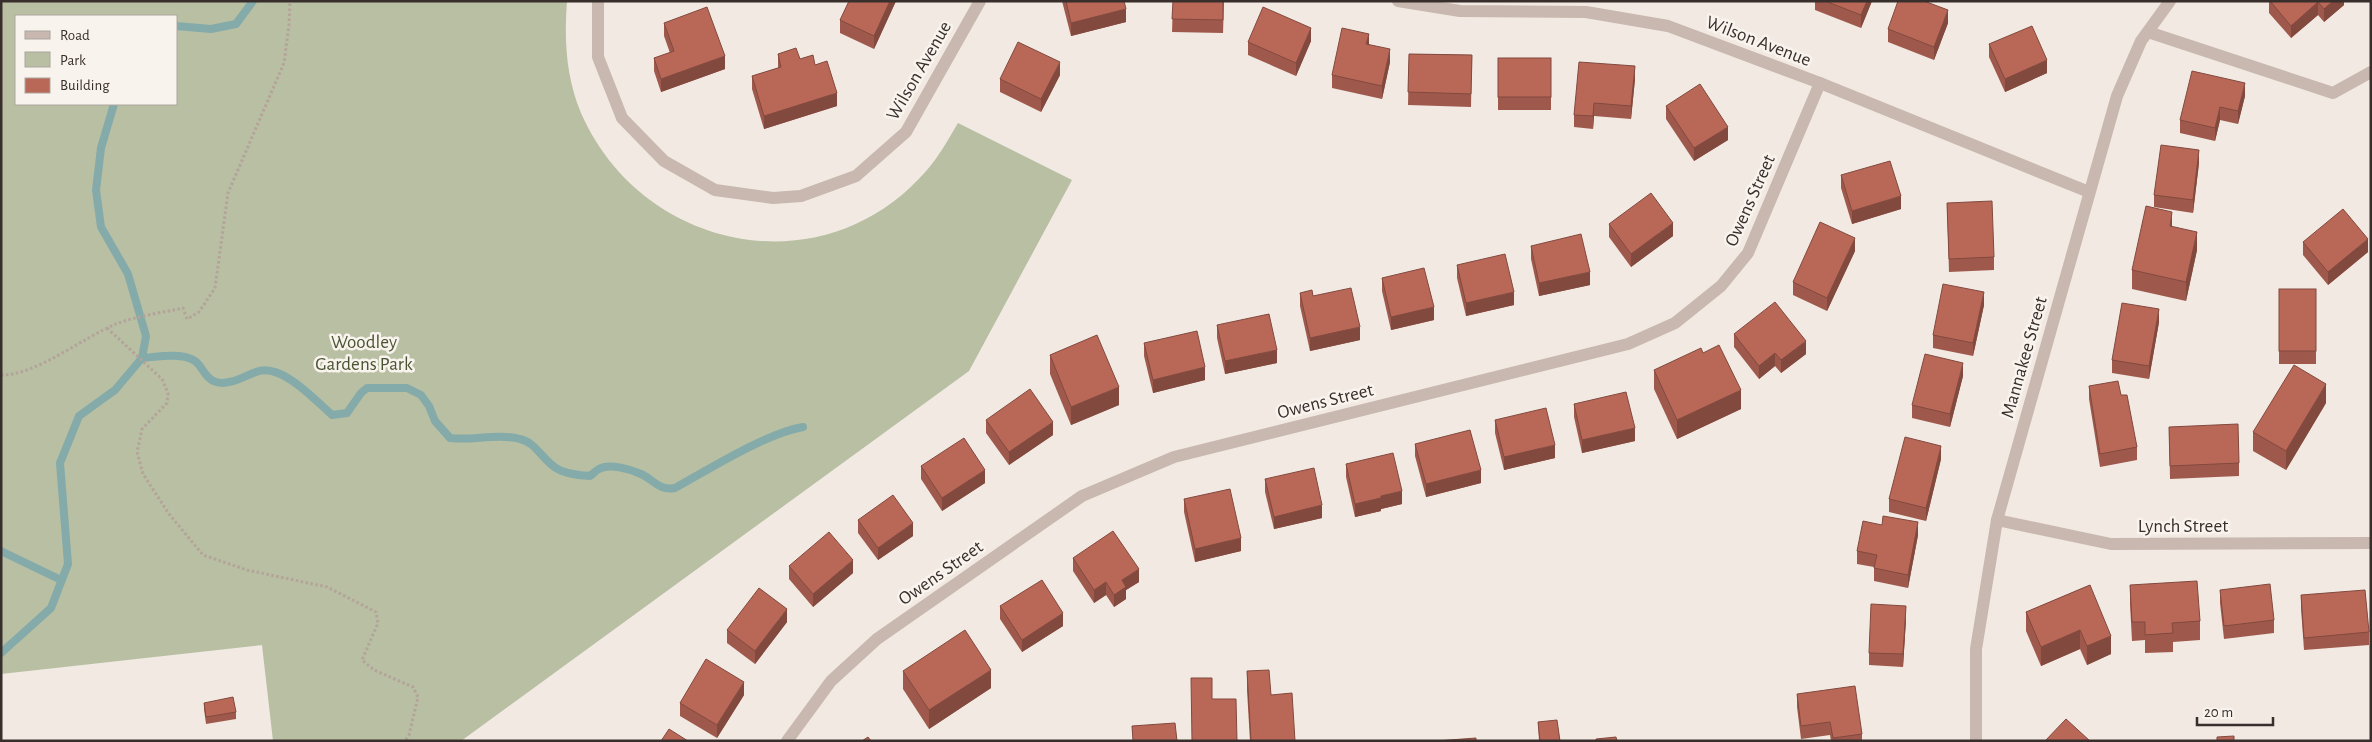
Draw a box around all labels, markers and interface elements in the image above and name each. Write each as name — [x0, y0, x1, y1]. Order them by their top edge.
street label: Wilson Avenue — [1703, 13, 1814, 70]
legend — [15, 15, 178, 105]
street label: Wilson Avenue — [883, 18, 955, 123]
text: Road — [60, 28, 90, 43]
text: Park — [60, 53, 86, 68]
text: Building — [60, 78, 110, 93]
street label: Owens Street — [1722, 152, 1779, 249]
street label: Mannakee Street — [1998, 295, 2051, 420]
park label: Woodley Gardens Park — [315, 333, 413, 374]
street label: Owens Street — [1275, 380, 1375, 423]
street label: Lynch Street — [2138, 517, 2228, 536]
street label: Owens Street — [895, 537, 986, 609]
scale bar — [2197, 694, 2273, 726]
text: 20 m — [2204, 705, 2233, 720]

